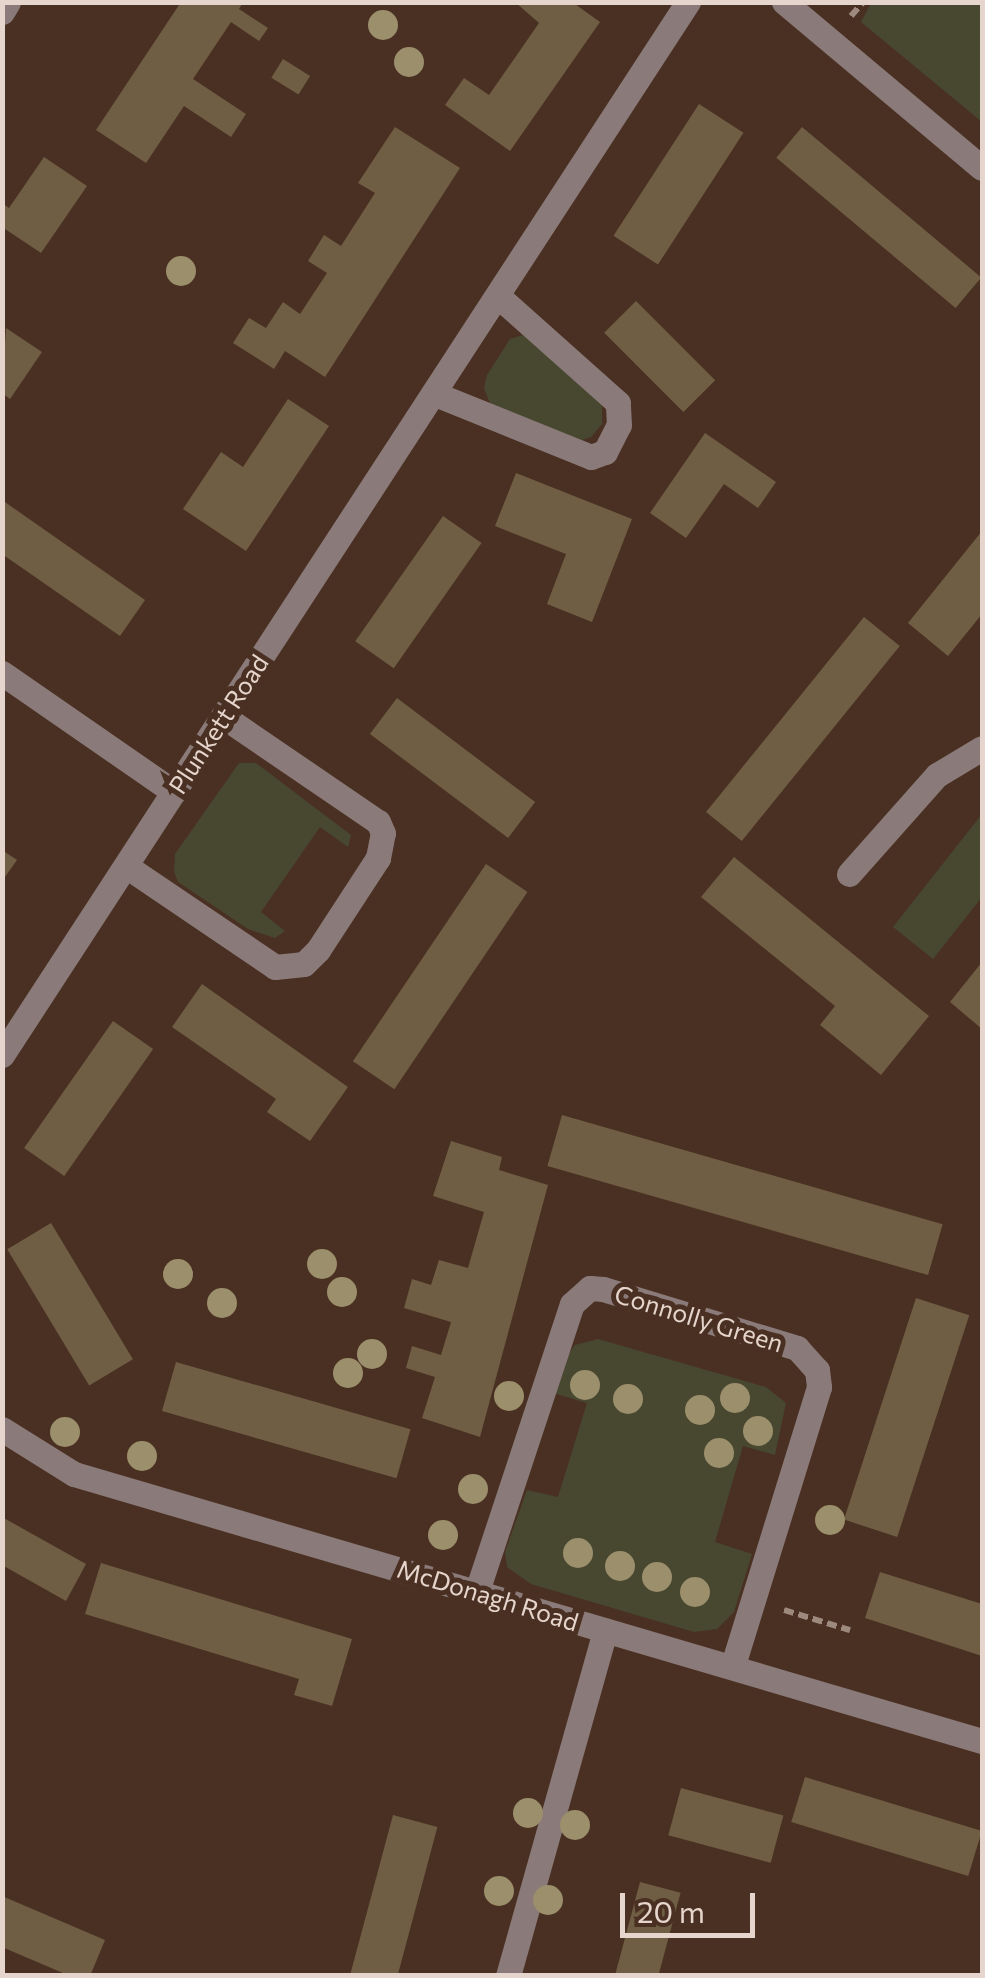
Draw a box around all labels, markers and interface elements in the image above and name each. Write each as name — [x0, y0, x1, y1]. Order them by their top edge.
street label: Plunkett Road — [162, 649, 274, 799]
street label: Connolly Green — [611, 1278, 787, 1358]
street label: McDonagh Road — [394, 1553, 582, 1637]
scale bar — [625, 1873, 760, 1935]
text: 20 m — [637, 1892, 705, 1929]

